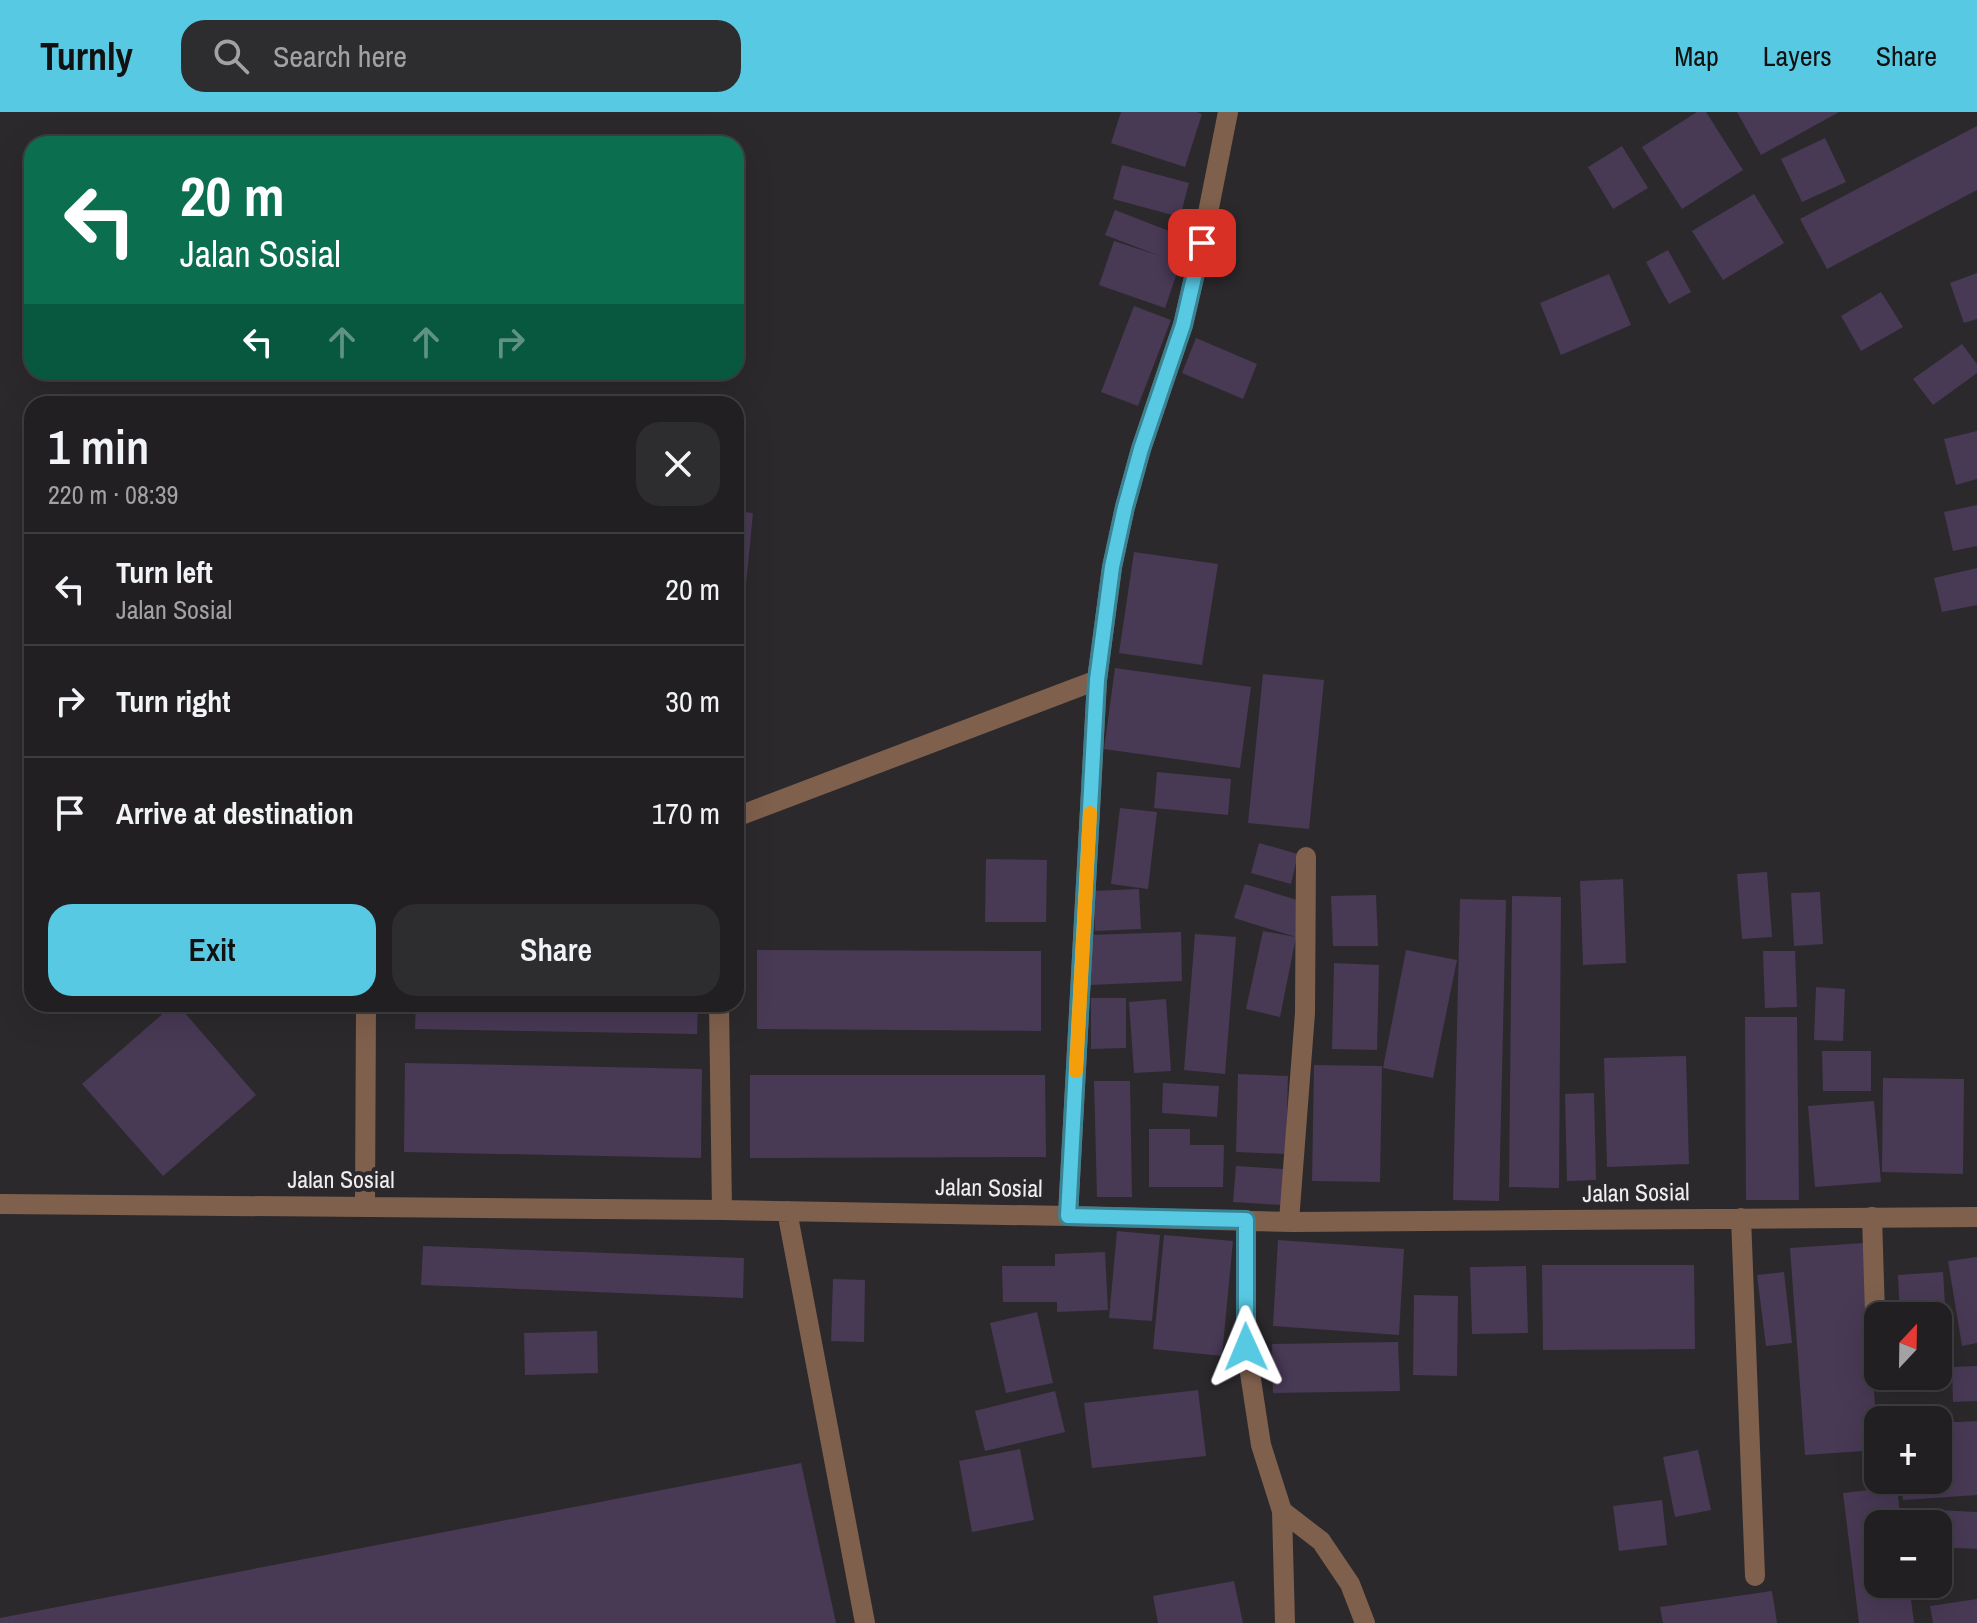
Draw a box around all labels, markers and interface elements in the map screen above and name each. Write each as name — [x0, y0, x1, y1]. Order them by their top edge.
search box — [181, 20, 741, 92]
text: Turnly — [40, 31, 133, 82]
icon: search — [209, 34, 253, 78]
text: Search here — [273, 36, 407, 76]
text: Map — [1674, 37, 1719, 75]
text: Layers — [1763, 37, 1832, 75]
text: Share — [1876, 37, 1937, 75]
text: 20 m — [180, 158, 285, 233]
icon: left — [48, 168, 152, 272]
pin — [1168, 209, 1236, 277]
icon: arrive — [1180, 221, 1224, 265]
text: Jalan Sosial — [180, 230, 341, 278]
icon: left — [236, 320, 280, 364]
icon: ahead — [320, 320, 364, 364]
icon: ahead — [404, 320, 448, 364]
icon: right — [488, 320, 532, 364]
text: 1 min — [48, 414, 149, 479]
button: close — [636, 422, 720, 506]
text: 220 m · 08:39 — [48, 477, 178, 512]
text: Turn left — [116, 552, 213, 592]
icon: left — [48, 567, 92, 611]
text: 20 m — [665, 569, 720, 609]
text: Jalan Sosial — [116, 592, 232, 627]
icon: right — [48, 679, 92, 723]
text: Turn right — [116, 681, 230, 721]
text: 30 m — [665, 681, 720, 721]
icon: arrive — [48, 791, 92, 835]
text: Arrive at destination — [116, 793, 354, 833]
text: 170 m — [652, 793, 720, 833]
button: Exit — [48, 904, 376, 996]
button: Share — [392, 904, 720, 996]
street label: Jalan Sosial — [287, 1163, 395, 1195]
street label: Jalan Sosial — [935, 1170, 1043, 1204]
street label: Jalan Sosial — [1582, 1175, 1690, 1209]
north arrow — [1864, 1302, 1952, 1390]
map controls — [1864, 1302, 1952, 1598]
position arrow — [1204, 1305, 1288, 1389]
button: + — [1864, 1406, 1952, 1494]
button: − — [1864, 1510, 1952, 1598]

